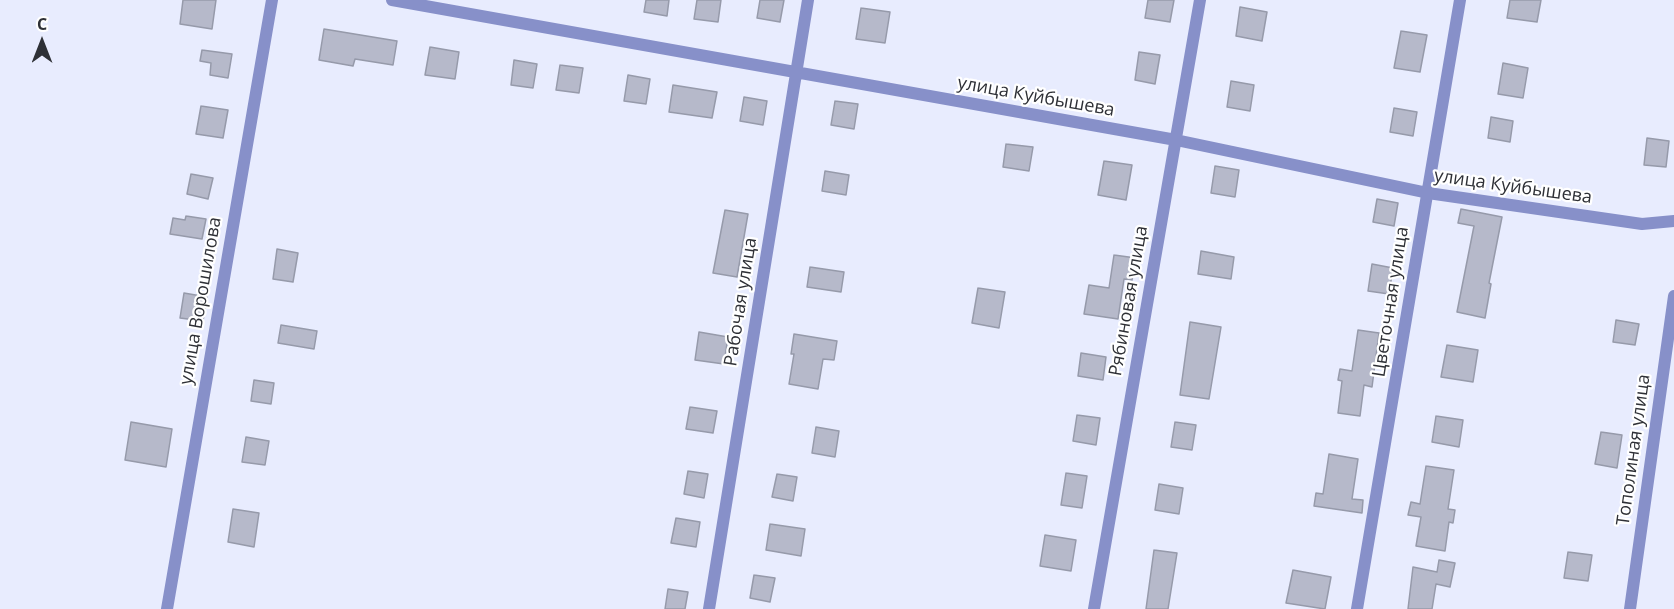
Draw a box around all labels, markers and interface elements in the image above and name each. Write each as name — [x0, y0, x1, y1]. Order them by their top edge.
north arrow — [12, 12, 72, 72]
text: С — [37, 13, 47, 35]
street label: улица Куйбышева — [956, 73, 1116, 121]
street label: улица Куйбышева — [1433, 165, 1593, 209]
street label: улица Ворошилова — [176, 215, 226, 387]
street label: Рябиновая улица — [1105, 224, 1153, 378]
street label: Цветочная улица — [1368, 225, 1414, 379]
street label: Рабочая улица — [720, 236, 762, 368]
street label: Тополиная улица — [1613, 373, 1655, 527]

